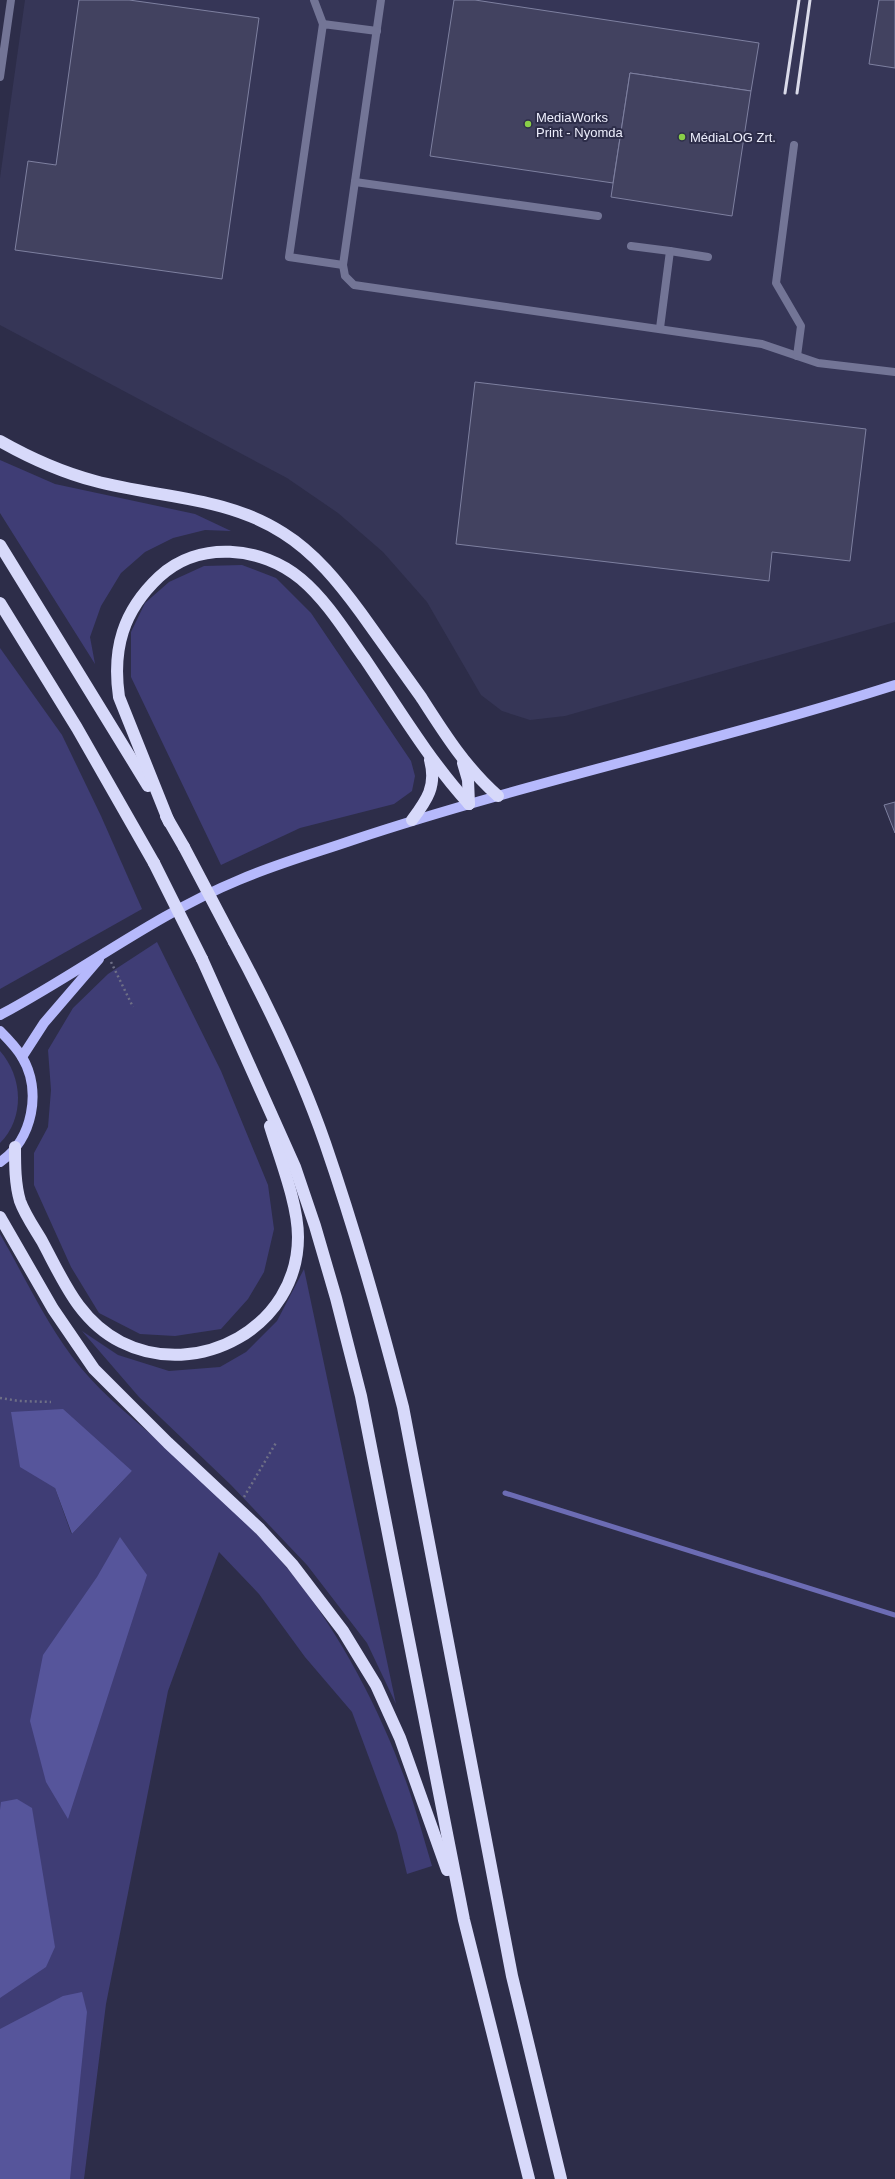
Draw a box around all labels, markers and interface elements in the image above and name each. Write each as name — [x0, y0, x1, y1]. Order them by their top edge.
place label: MediaWorks Print - Nyomda — [536, 110, 623, 140]
marker: MediaWorks Print - Nyomda — [523, 119, 533, 129]
place label: MédiaLOG Zrt. — [690, 130, 776, 145]
marker: MédiaLOG Zrt. — [677, 132, 687, 142]

